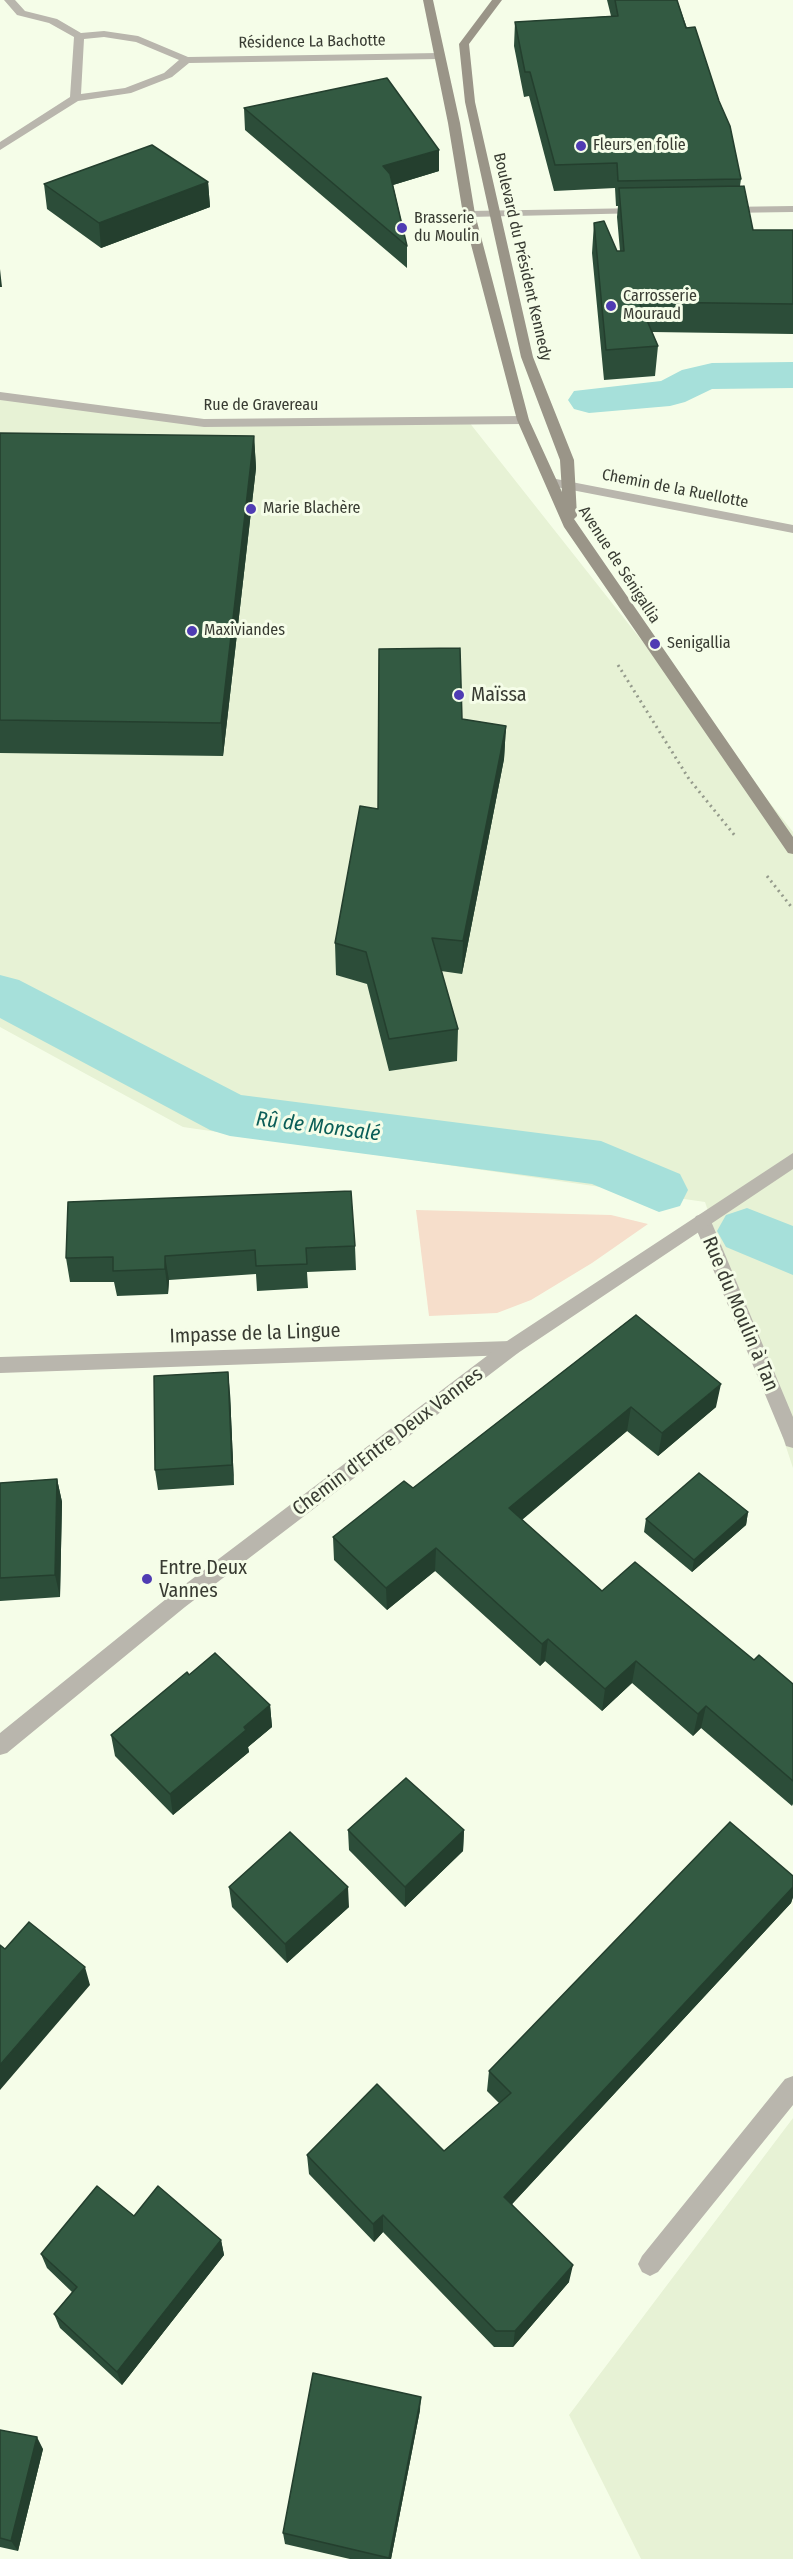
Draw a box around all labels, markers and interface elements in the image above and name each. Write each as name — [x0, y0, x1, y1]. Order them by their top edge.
street label: Résidence La Bachotte — [238, 31, 386, 53]
place label: Fleurs en folie — [593, 136, 686, 156]
marker: Fleurs en folie — [574, 139, 588, 153]
street label: Boulevard du Président Kennedy — [489, 151, 555, 363]
place label: Brasserie du Moulin — [414, 209, 480, 247]
marker: Brasserie du Moulin — [395, 221, 409, 235]
place label: Carrosserie Mouraud — [623, 287, 697, 325]
marker: Carrosserie Mouraud — [604, 299, 618, 313]
street label: Rue de Gravereau — [204, 396, 318, 416]
street label: Chemin de la Ruellotte — [600, 465, 750, 513]
place label: Marie Blachère — [263, 499, 360, 519]
marker: Marie Blachère — [244, 502, 258, 516]
street label: Avenue de Sénigallia — [574, 503, 664, 627]
place label: Maxiviandes — [204, 621, 285, 641]
marker: Maxiviandes — [185, 624, 199, 638]
place label: Senigallia — [667, 634, 731, 654]
marker: Senigallia — [648, 637, 662, 651]
place label: Maïssa — [471, 683, 527, 707]
marker: Maïssa — [452, 688, 466, 702]
water label: Rû de Monsalé — [254, 1107, 382, 1147]
street label: Rue du Moulin à Tan — [697, 1233, 783, 1395]
street label: Impasse de la Lingue — [169, 1319, 341, 1349]
street label: Chemin d'Entre Deux Vannes — [288, 1363, 488, 1521]
place label: Entre Deux Vannes — [159, 1556, 247, 1603]
marker: Entre Deux Vannes — [140, 1572, 154, 1586]

